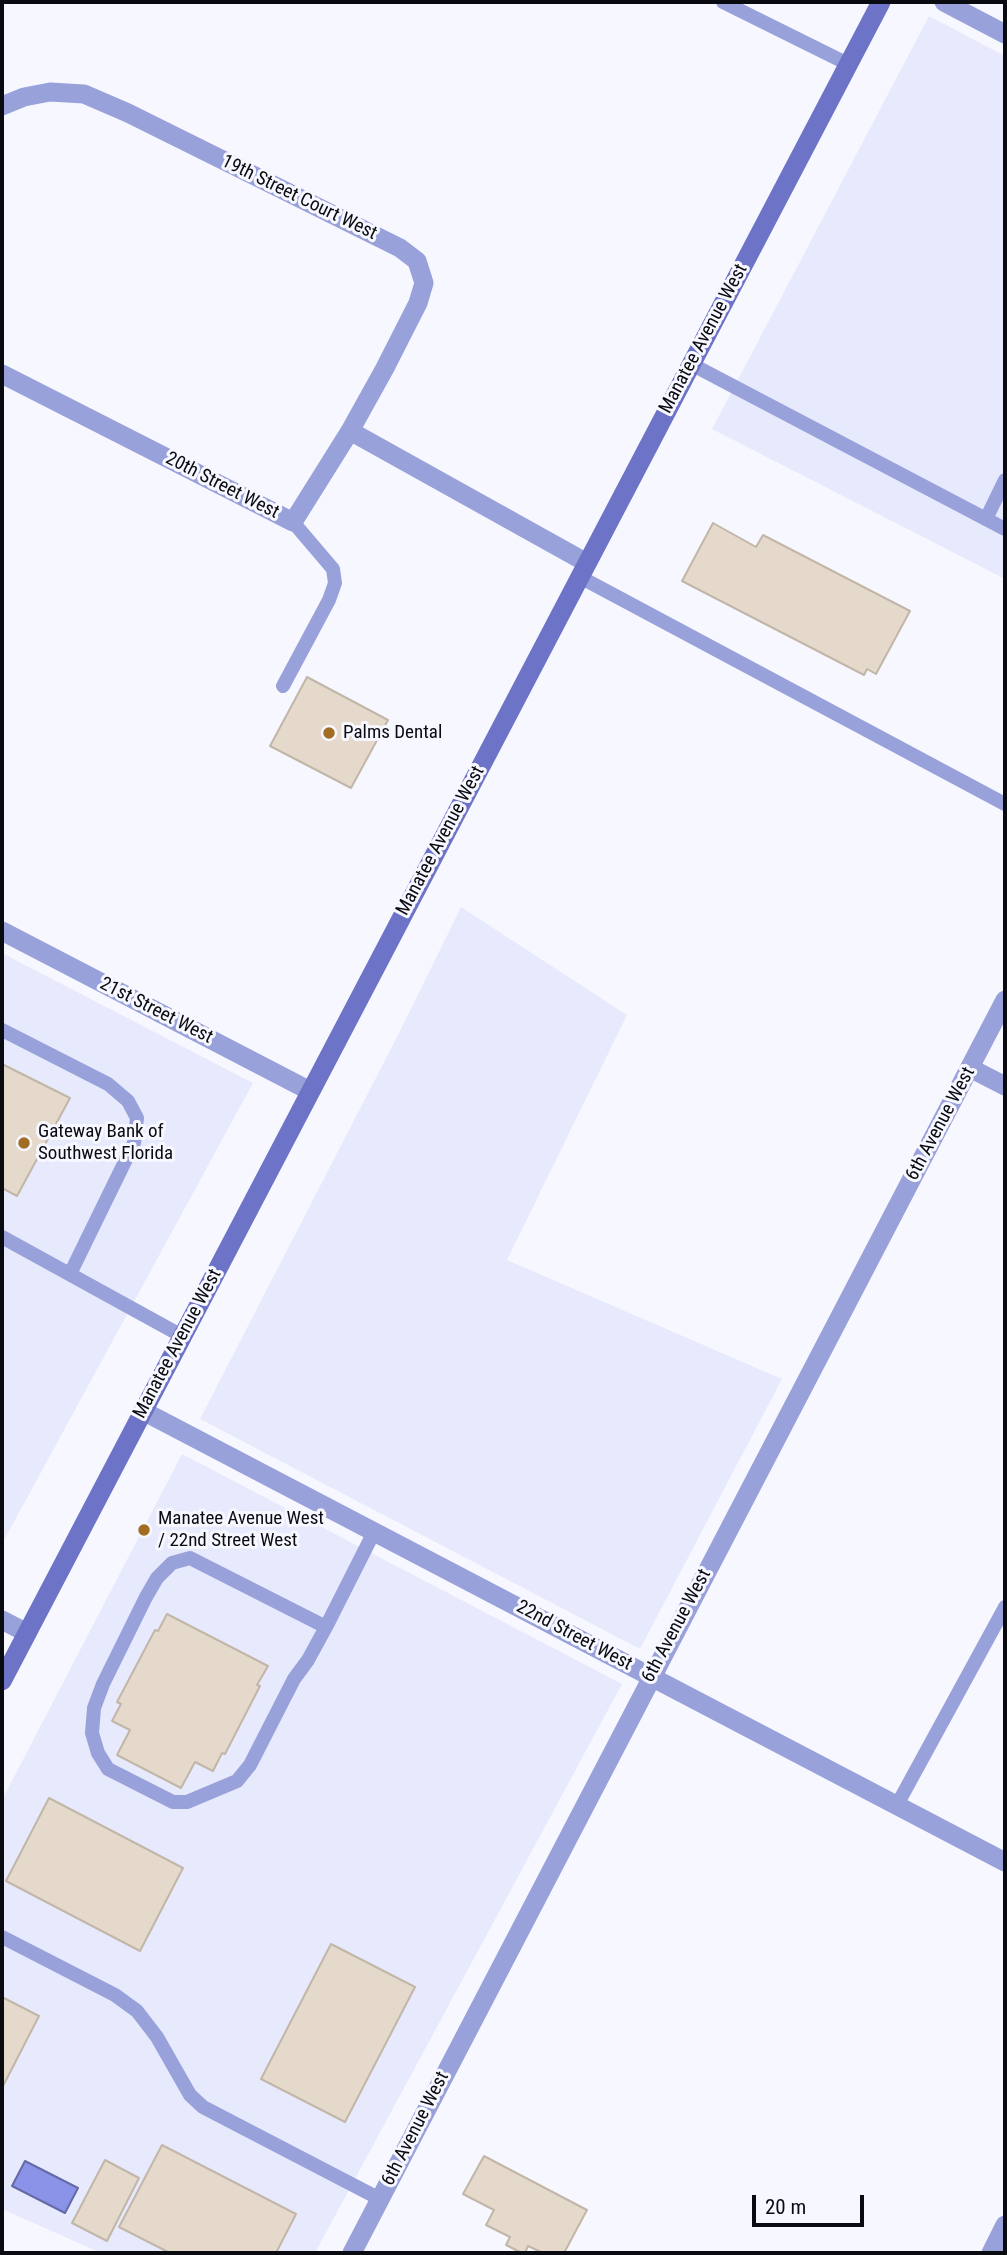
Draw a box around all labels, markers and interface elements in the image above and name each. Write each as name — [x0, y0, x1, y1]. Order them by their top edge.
street label: 19th Street Court West — [218, 151, 380, 245]
street label: Manatee Avenue West — [655, 260, 753, 418]
street label: 20th Street West — [162, 448, 282, 524]
place label: Palms Dental — [343, 722, 442, 744]
marker: Palms Dental — [321, 725, 337, 741]
street label: Manatee Avenue West — [392, 762, 490, 920]
street label: 21st Street West — [96, 973, 216, 1049]
street label: 6th Avenue West — [902, 1063, 980, 1185]
place label: Gateway Bank of Southwest Florida — [38, 1121, 173, 1165]
marker: Gateway Bank of Southwest Florida — [16, 1135, 32, 1151]
street label: Manatee Avenue West — [129, 1265, 227, 1423]
place label: Manatee Avenue West / 22nd Street West — [158, 1508, 324, 1552]
marker: Manatee Avenue West / 22nd Street West — [136, 1522, 152, 1538]
street label: 6th Avenue West — [638, 1565, 716, 1687]
street label: 22nd Street West — [512, 1596, 636, 1676]
street label: 6th Avenue West — [377, 2068, 455, 2190]
scale bar — [755, 2182, 867, 2226]
text: 20 m — [765, 2195, 806, 2219]

